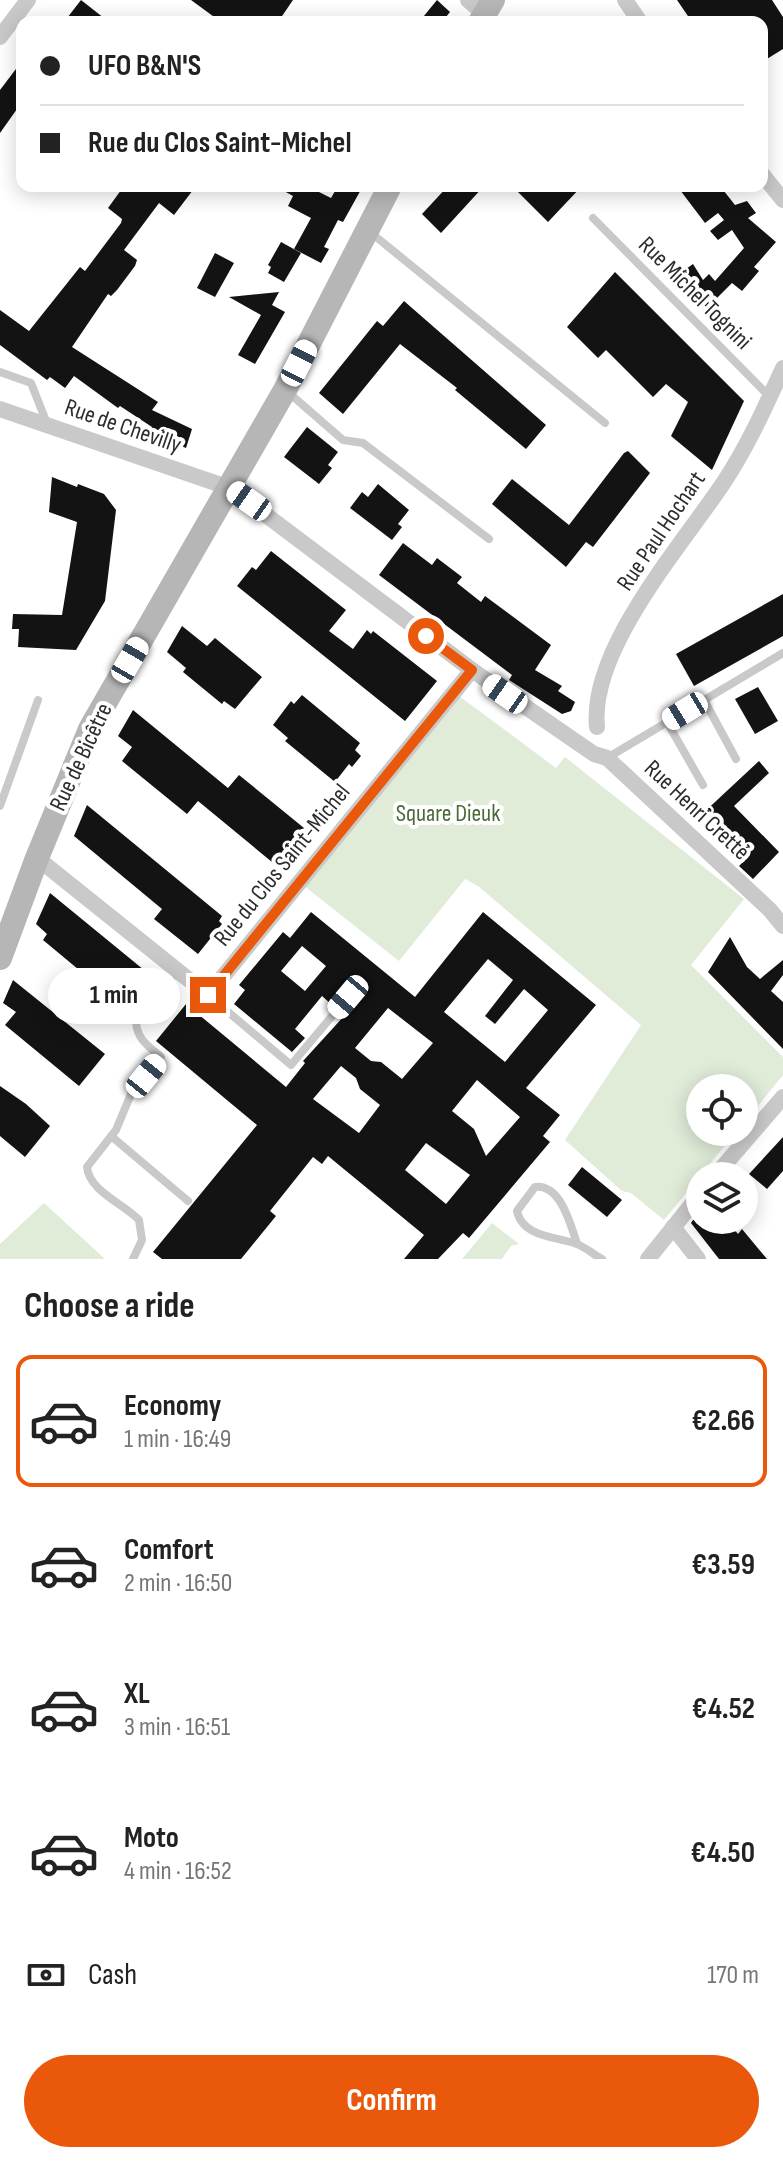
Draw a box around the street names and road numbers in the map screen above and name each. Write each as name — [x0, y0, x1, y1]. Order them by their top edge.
street label: Rue Michel Tognini — [632, 230, 758, 356]
street label: Rue de Chevilly — [61, 393, 185, 459]
street label: Rue Paul Hochart — [610, 466, 712, 596]
street label: Rue de Bicêtre — [43, 698, 119, 816]
street label: Rue Henri Cretté — [638, 754, 756, 866]
street label: Rue du Clos Saint-Michel — [208, 778, 356, 952]

